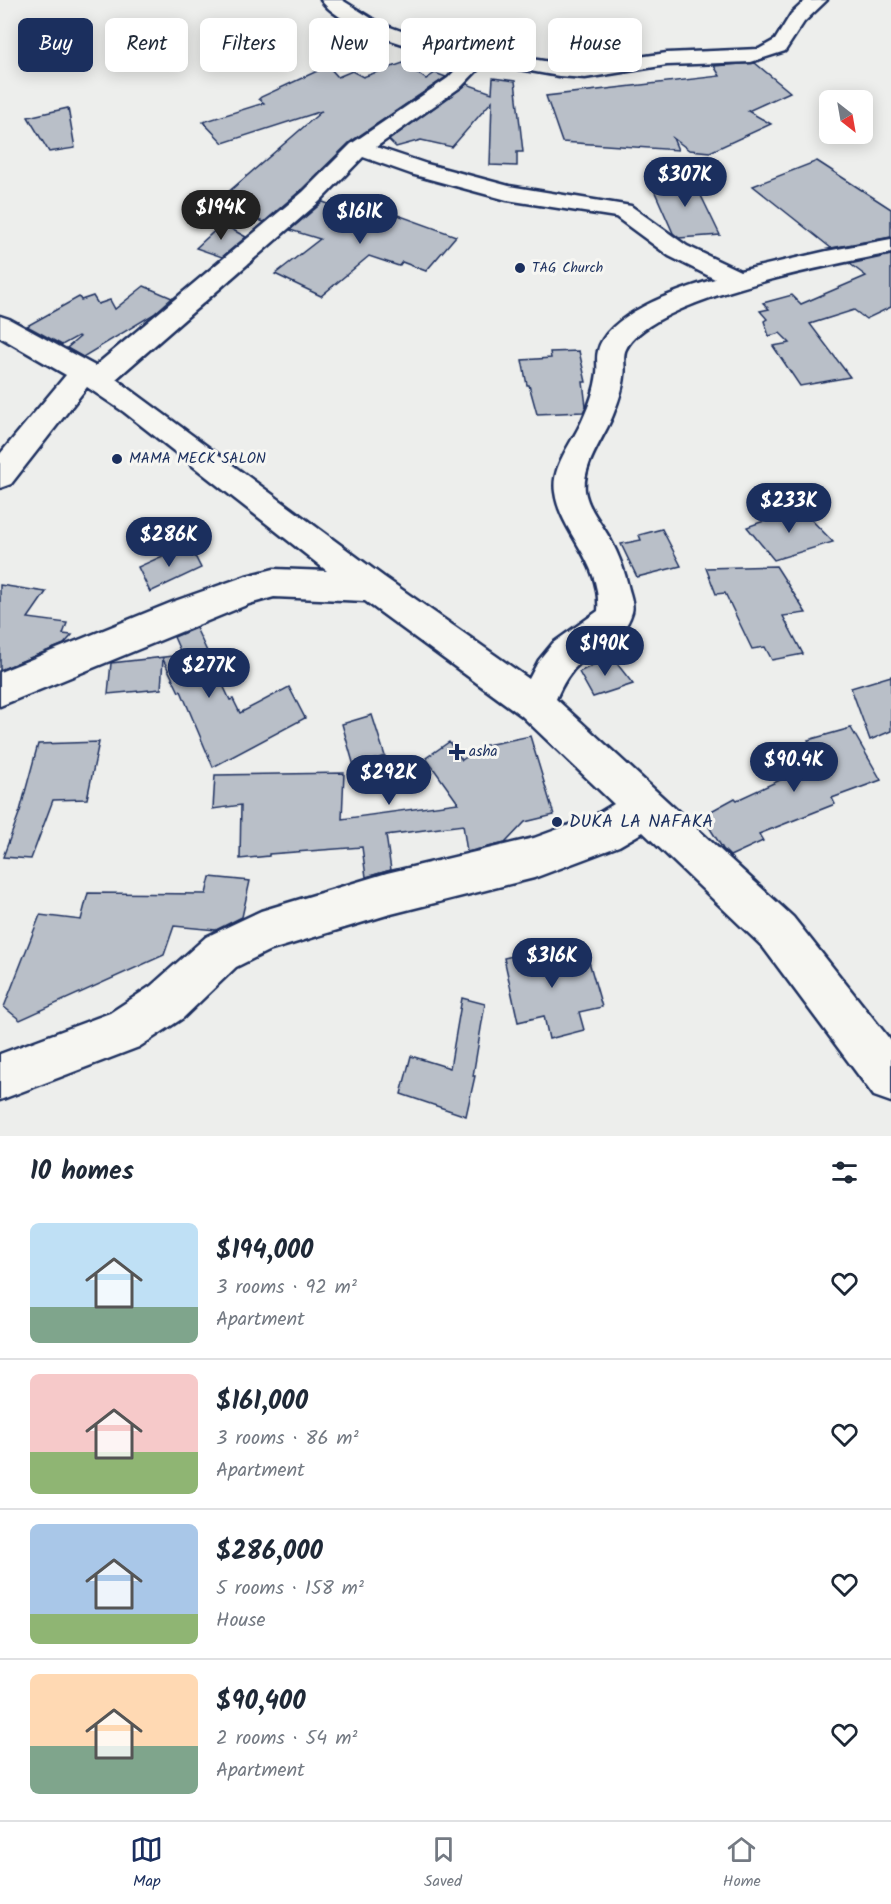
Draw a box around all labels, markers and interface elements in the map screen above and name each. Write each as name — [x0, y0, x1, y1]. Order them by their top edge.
chip: Buy — [18, 18, 93, 72]
chip: Rent — [105, 18, 188, 72]
chip: Filters — [200, 18, 297, 72]
chip: New — [309, 18, 389, 72]
chip: Apartment — [401, 18, 536, 72]
chip: House — [548, 18, 642, 72]
north arrow — [819, 90, 873, 144]
map controls — [819, 90, 873, 144]
pin: $307K — [643, 157, 727, 208]
text: $307K — [658, 160, 712, 192]
pin: $194K — [179, 190, 263, 241]
text: $194K — [196, 193, 246, 225]
pin: $161K — [318, 194, 402, 245]
text: $161K — [337, 197, 383, 229]
place label: TAG Church — [532, 257, 603, 279]
marker: TAG Church — [513, 261, 527, 275]
place label: MAMA MECK SALON — [129, 447, 266, 471]
marker: MAMA MECK SALON — [110, 452, 124, 466]
pin: $233K — [747, 483, 831, 534]
text: $233K — [760, 486, 818, 518]
pin: $286K — [127, 517, 211, 568]
text: $286K — [140, 520, 198, 552]
pin: $190K — [563, 626, 647, 677]
text: $190K — [580, 629, 630, 661]
pin: $277K — [167, 648, 251, 699]
text: $277K — [182, 651, 236, 683]
place label: asha — [469, 740, 498, 764]
pin: $90.4K — [745, 742, 843, 793]
marker: asha — [450, 745, 464, 759]
text: $90.4K — [764, 745, 824, 777]
pin: $292K — [347, 755, 431, 806]
text: $292K — [360, 758, 418, 790]
place label: DUKA LA NAFAKA — [569, 808, 713, 837]
marker: DUKA LA NAFAKA — [550, 815, 564, 829]
pin: $316K — [510, 938, 594, 989]
text: $316K — [526, 941, 578, 973]
text: 10 homes — [30, 1151, 134, 1193]
icon: filters — [828, 1156, 861, 1189]
text: $194,000 — [216, 1230, 313, 1272]
icon: home — [78, 1247, 150, 1319]
icon: heart — [828, 1267, 861, 1300]
text: 3 rooms · 92 m² — [216, 1272, 357, 1304]
text: Apartment — [216, 1304, 305, 1336]
text: $161,000 — [216, 1381, 308, 1423]
icon: home — [78, 1398, 150, 1470]
icon: heart — [828, 1418, 861, 1451]
text: 3 rooms · 86 m² — [216, 1423, 359, 1455]
text: Apartment — [216, 1455, 305, 1487]
text: $286,000 — [216, 1531, 323, 1573]
icon: home — [78, 1548, 150, 1620]
icon: heart — [828, 1568, 861, 1601]
text: 5 rooms · 158 m² — [216, 1573, 364, 1605]
text: House — [216, 1605, 266, 1637]
text: $90,400 — [216, 1681, 306, 1723]
icon: home — [78, 1698, 150, 1770]
icon: heart — [828, 1718, 861, 1751]
text: 2 rooms · 54 m² — [216, 1723, 357, 1755]
text: Apartment — [216, 1755, 305, 1787]
tab: Map — [130, 1833, 163, 1894]
tab: Saved — [424, 1833, 462, 1894]
tab: Home — [723, 1833, 761, 1894]

